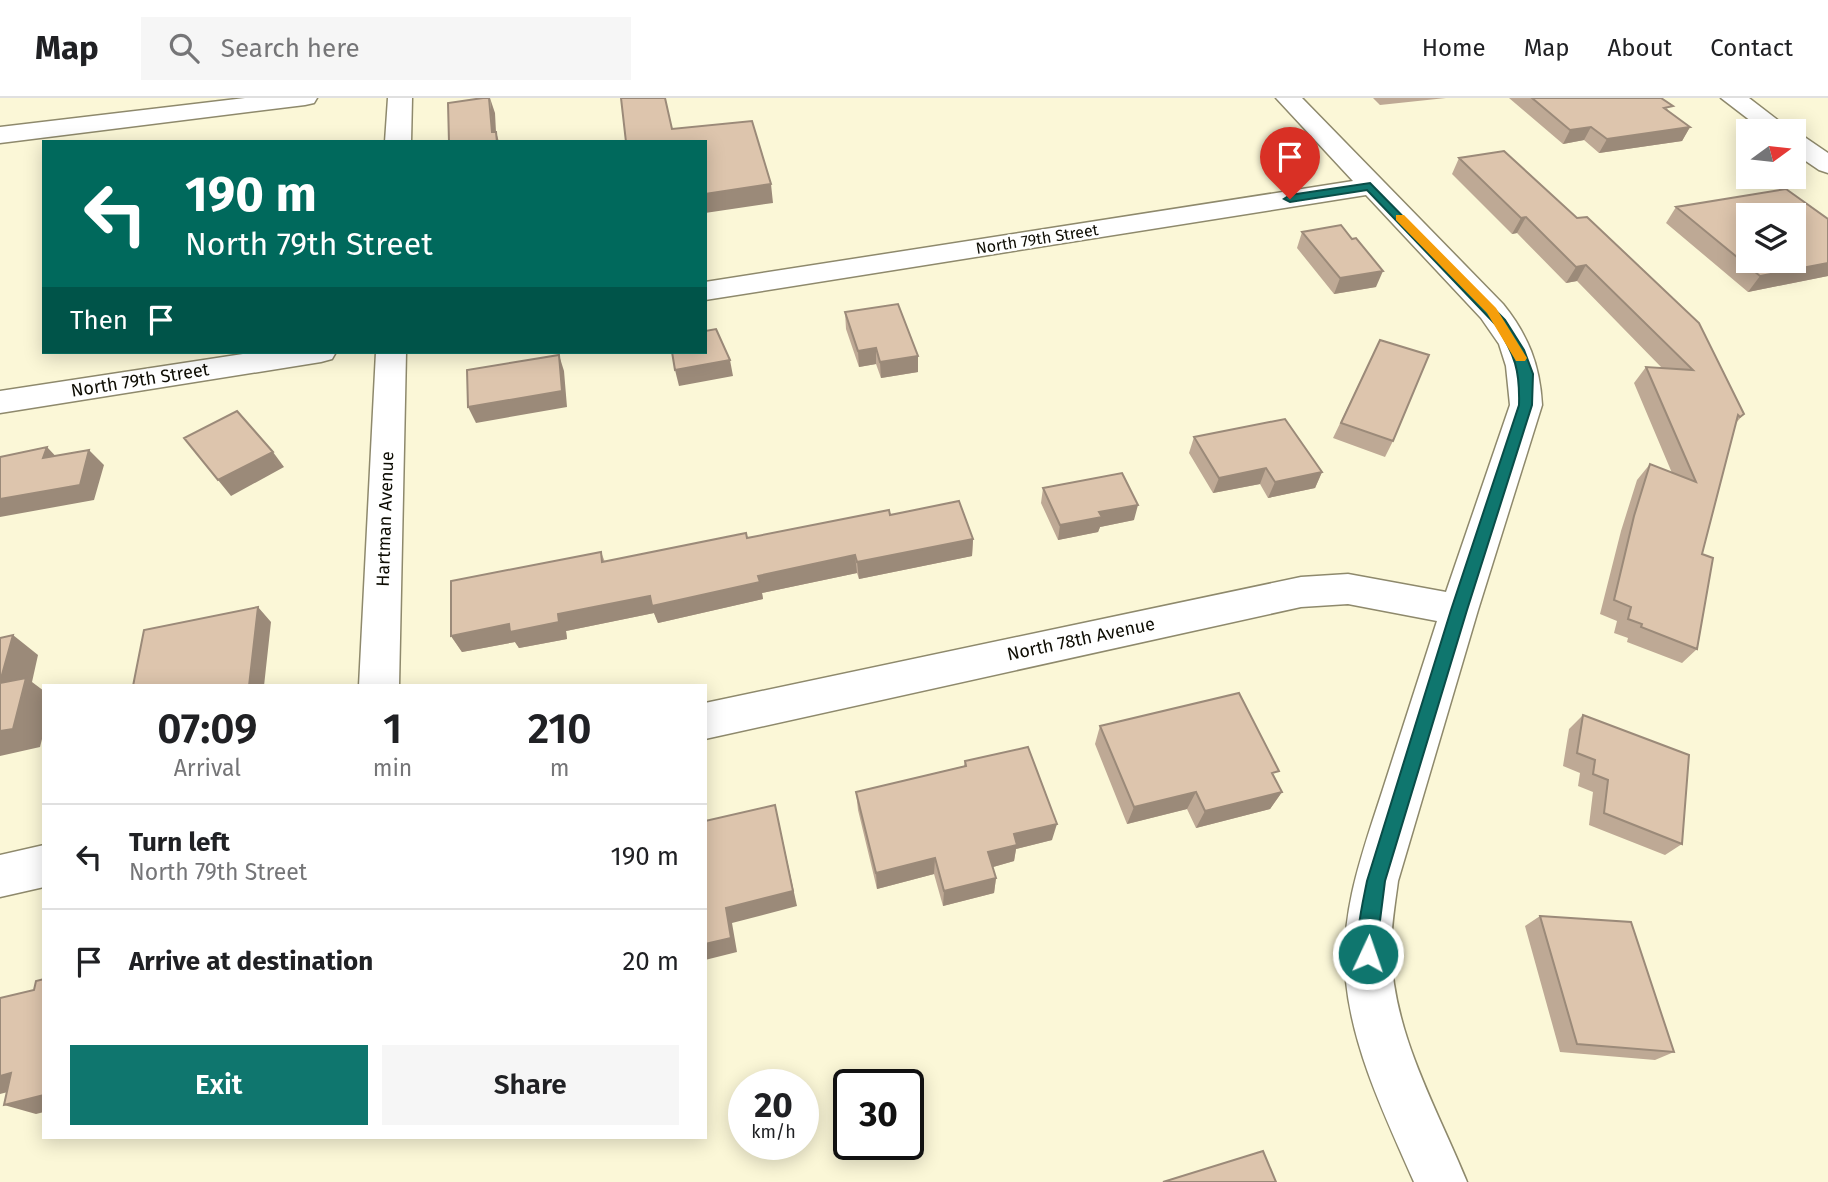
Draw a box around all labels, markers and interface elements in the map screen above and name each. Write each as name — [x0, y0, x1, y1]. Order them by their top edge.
search box — [141, 17, 631, 80]
text: Map — [35, 28, 99, 68]
icon: search — [165, 29, 203, 67]
text: Search here — [221, 33, 360, 64]
text: Home — [1422, 34, 1486, 62]
text: Map — [1524, 34, 1570, 62]
text: About — [1608, 34, 1672, 62]
text: Contact — [1710, 34, 1793, 62]
north arrow — [1736, 119, 1806, 189]
map controls — [1736, 119, 1806, 273]
pin — [1260, 127, 1320, 199]
icon: arrive — [1271, 138, 1309, 176]
text: 190 m — [185, 165, 317, 224]
icon: left — [70, 168, 161, 259]
button: layers — [1736, 203, 1806, 273]
street label: North 79th Street — [974, 220, 1100, 258]
text: North 79th Street — [185, 225, 433, 263]
icon: arrive — [142, 301, 180, 339]
text: Then — [70, 305, 128, 336]
street label: North 79th Street — [69, 358, 211, 402]
street label: Hartman Avenue — [372, 451, 398, 587]
street label: North 78th Avenue — [1005, 613, 1157, 665]
text: 07:09 — [157, 704, 257, 754]
text: 1 — [383, 704, 402, 754]
text: 210 — [528, 704, 592, 754]
text: Arrival — [174, 754, 241, 782]
text: min — [373, 754, 412, 782]
text: m — [550, 754, 570, 782]
text: Turn left — [129, 827, 230, 858]
icon: left — [70, 838, 108, 876]
text: 190 m — [610, 841, 679, 872]
text: North 79th Street — [129, 858, 307, 886]
position arrow — [1331, 917, 1405, 991]
icon: arrive — [70, 943, 108, 981]
text: Arrive at destination — [129, 946, 373, 977]
text: 20 m — [622, 946, 679, 977]
button: Exit — [70, 1045, 368, 1125]
button: Share — [382, 1045, 679, 1125]
speed limit sign: 30 — [833, 1069, 924, 1160]
text: 20 — [754, 1084, 793, 1126]
text: km/h — [751, 1121, 796, 1143]

